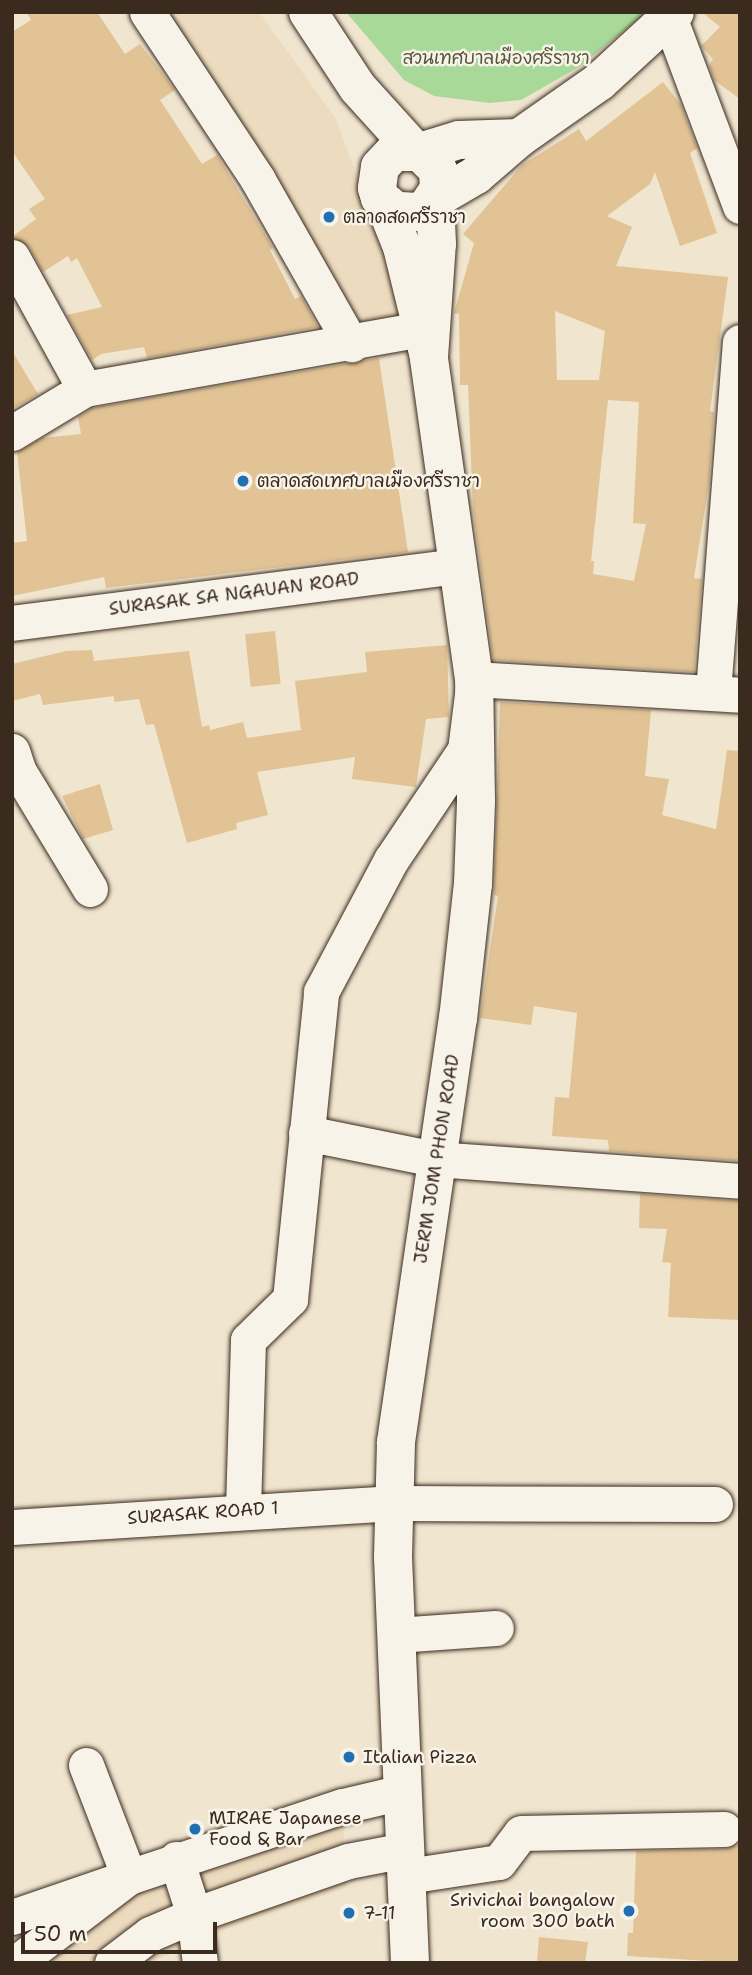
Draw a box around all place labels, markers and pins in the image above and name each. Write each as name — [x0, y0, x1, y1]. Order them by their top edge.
place label: ตลาดสดศรีราชา — [343, 206, 466, 228]
marker: ตลาดสดศรีราชา — [321, 209, 337, 225]
place label: ตลาดสดเทศบาลเมืองศรีราชา — [257, 470, 480, 492]
marker: ตลาดสดเทศบาลเมืองศรีราชา — [235, 473, 251, 489]
place label: Italian Pizza — [363, 1746, 476, 1768]
marker: Italian Pizza — [341, 1749, 357, 1765]
place label: MIRAE Japanese Food & Bar — [209, 1808, 362, 1850]
marker: MIRAE Japanese Food & Bar — [187, 1821, 203, 1837]
place label: Srivichai bangalow room 300 bath — [450, 1890, 615, 1932]
place label: 7-11 — [363, 1902, 396, 1924]
marker: Srivichai bangalow room 300 bath — [621, 1903, 637, 1919]
marker: 7-11 — [341, 1905, 357, 1921]

